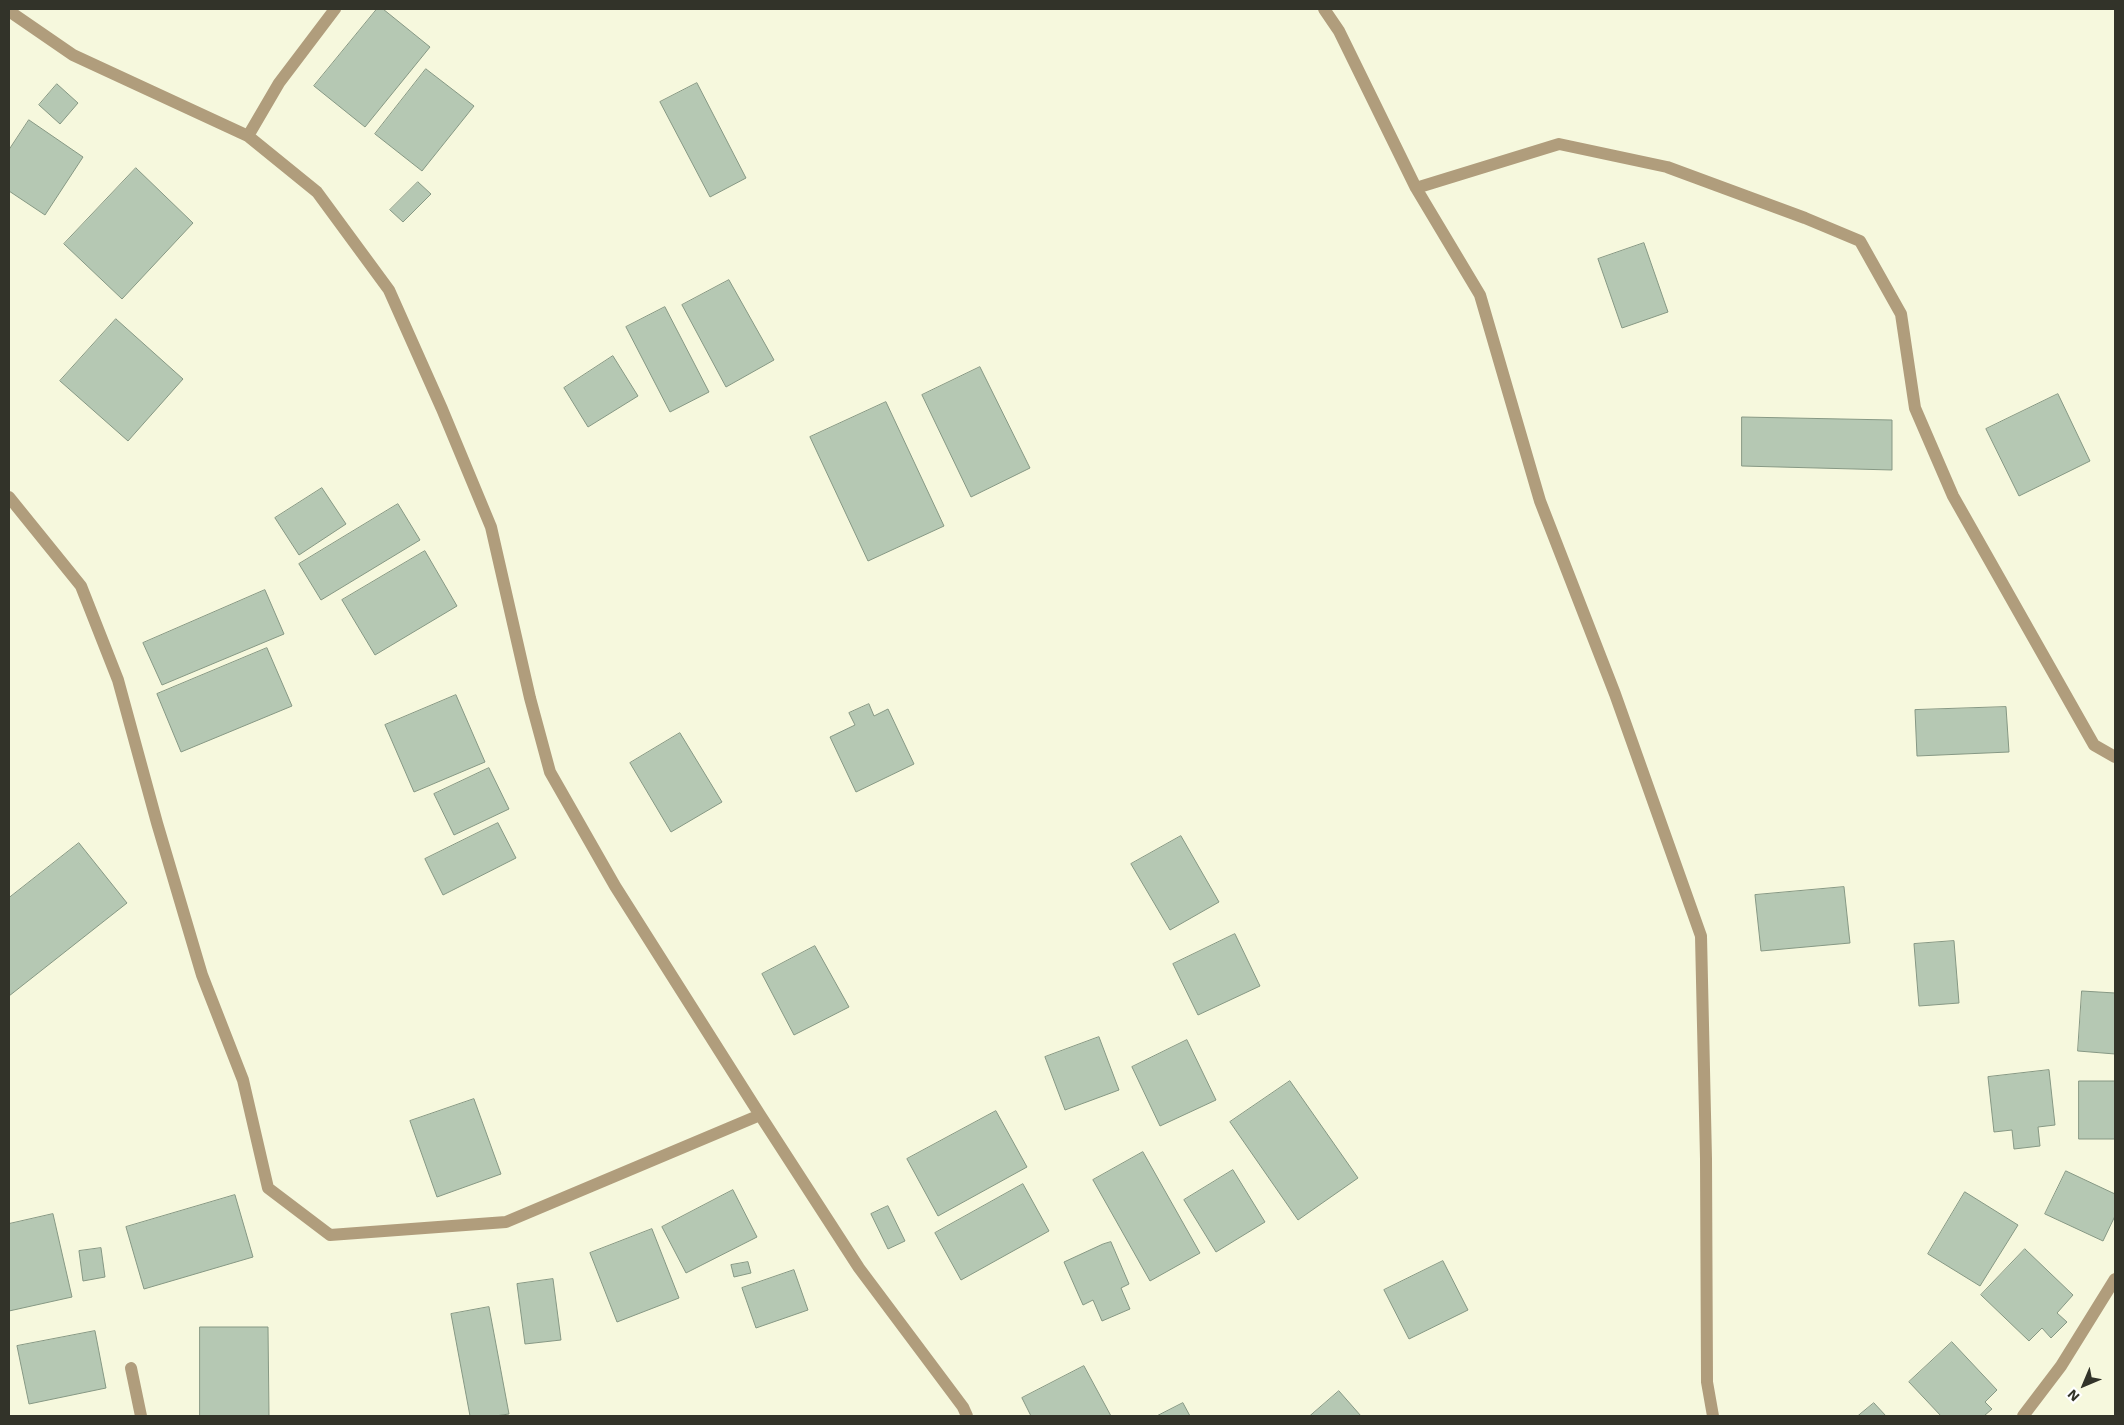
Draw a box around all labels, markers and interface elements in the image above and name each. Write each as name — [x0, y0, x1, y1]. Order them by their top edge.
north arrow — [2059, 1360, 2109, 1410]
text: N — [2064, 1386, 2083, 1405]

